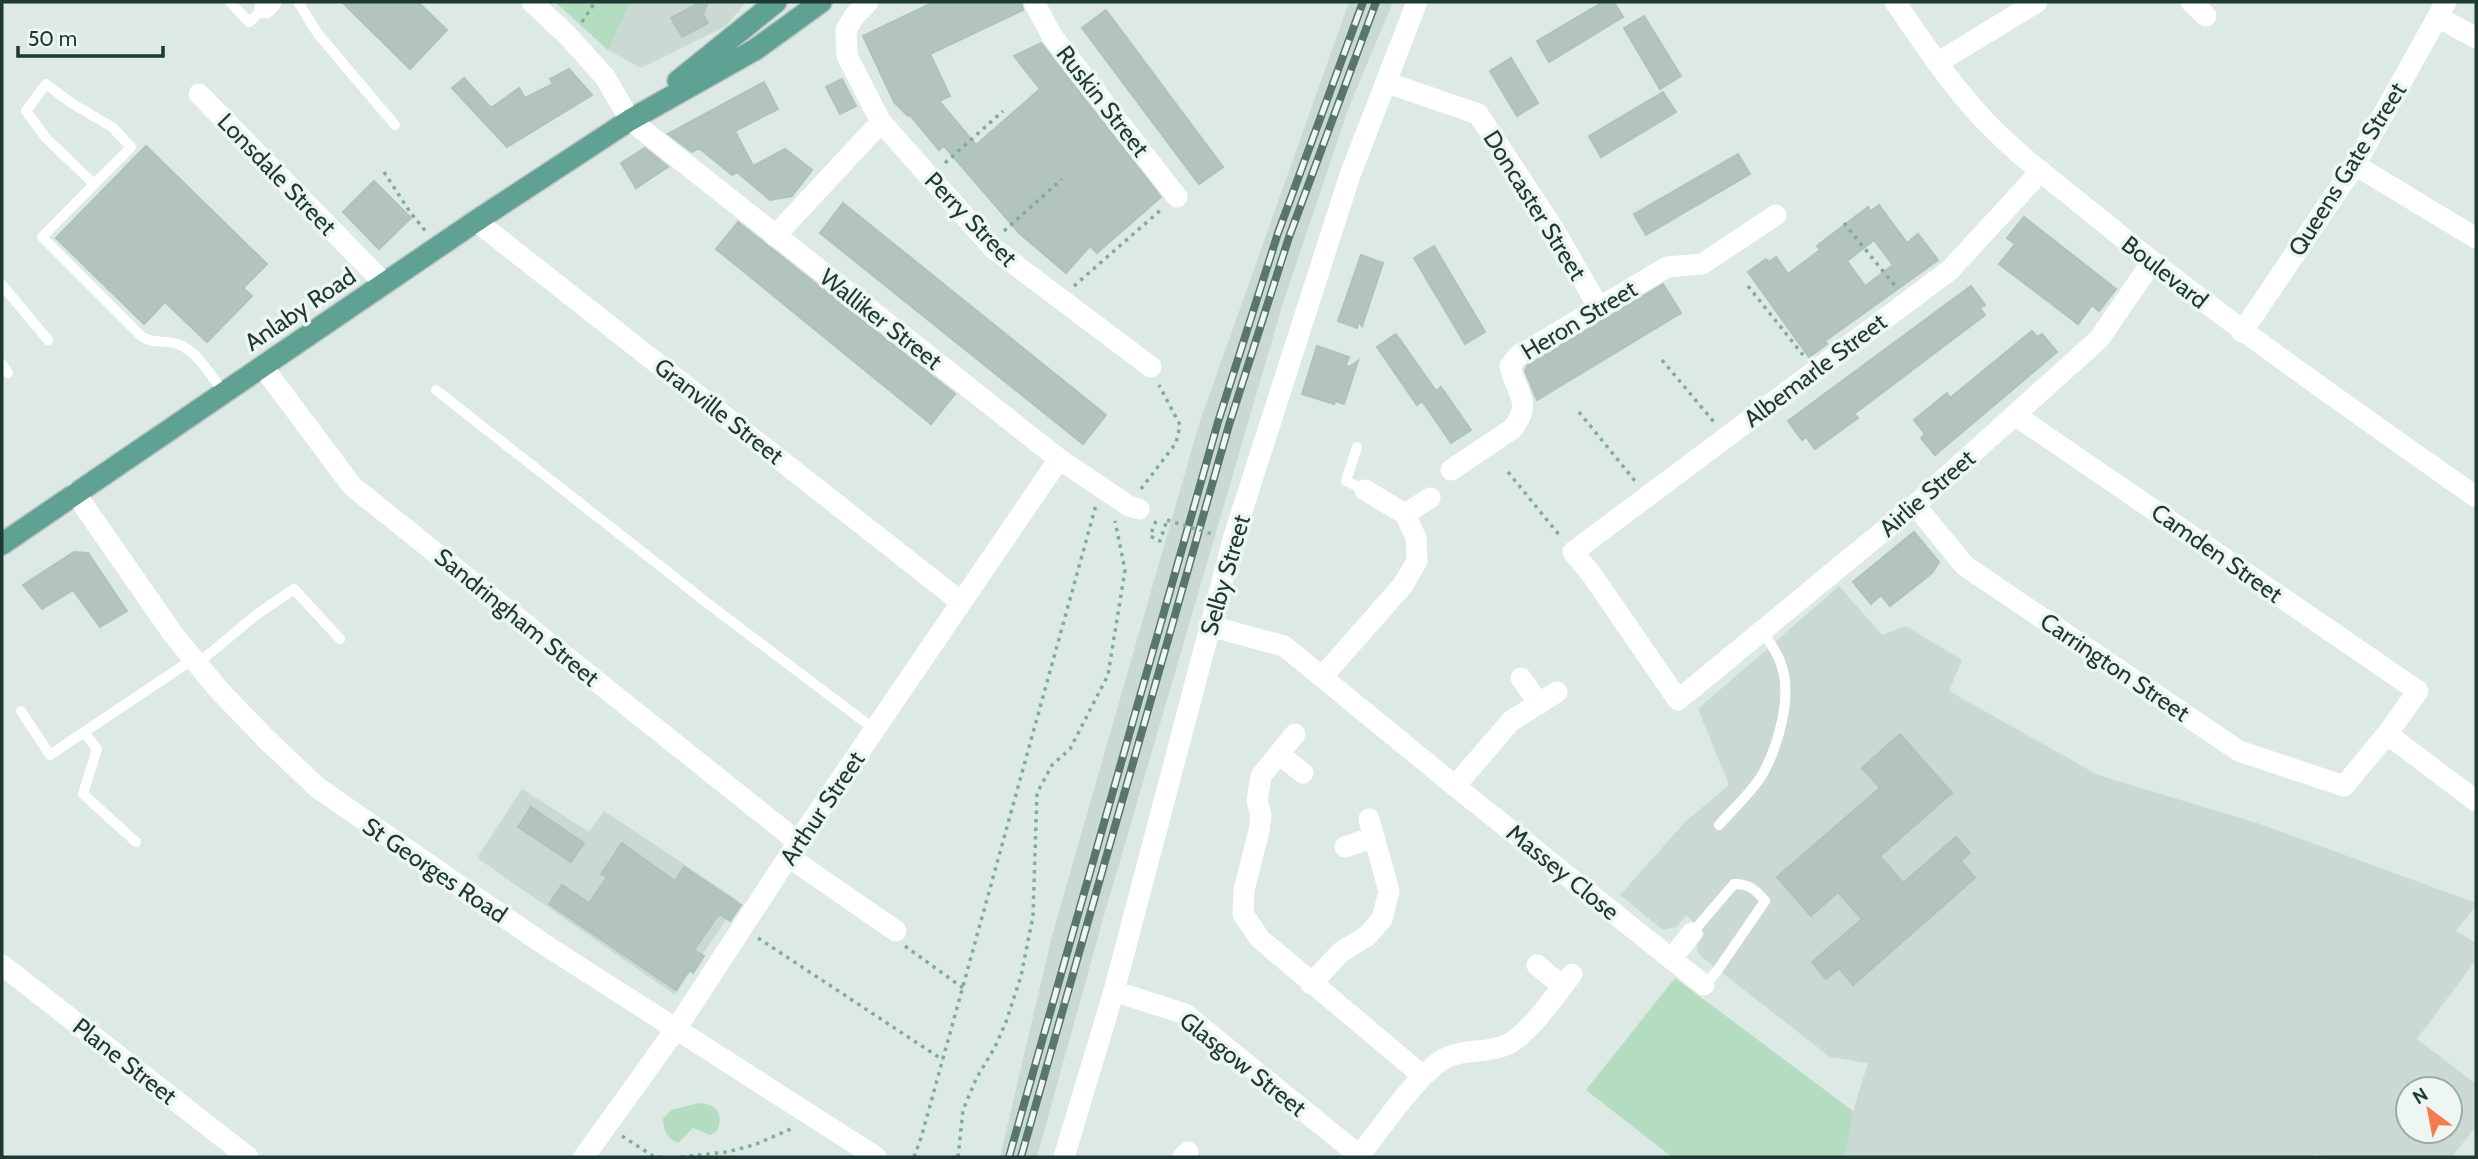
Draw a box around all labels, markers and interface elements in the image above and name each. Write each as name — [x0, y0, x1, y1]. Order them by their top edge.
scale bar — [18, 14, 163, 58]
text: 50 m — [28, 26, 77, 51]
street label: Ruskin Street — [1051, 40, 1155, 162]
street label: Queens Gate Street — [2282, 77, 2412, 261]
street label: Lonsdale Street — [212, 107, 342, 241]
street label: Doncaster Street — [1477, 125, 1593, 285]
street label: Perry Street — [919, 166, 1023, 272]
street label: Boulevard — [2116, 229, 2214, 315]
street label: Anlaby Road — [239, 261, 361, 357]
street label: Walliker Street — [814, 262, 948, 376]
street label: Heron Street — [1516, 274, 1642, 366]
street label: Albemarle Street — [1738, 307, 1892, 433]
street label: Granville Street — [649, 352, 789, 470]
street label: Airlie Street — [1873, 443, 1981, 543]
street label: Camden Street — [2146, 497, 2288, 609]
street label: Selby Street — [1194, 511, 1256, 639]
street label: Sandringham Street — [429, 542, 605, 692]
street label: Carrington Street — [2035, 606, 2195, 728]
street label: Arthur Street — [773, 746, 871, 870]
street label: St Georges Road — [357, 811, 513, 929]
street label: Massey Close — [1501, 818, 1625, 926]
street label: Glasgow Street — [1174, 1006, 1312, 1122]
street label: Plane Street — [67, 1012, 183, 1110]
north arrow — [2394, 1075, 2464, 1145]
text: N — [2408, 1083, 2432, 1109]

